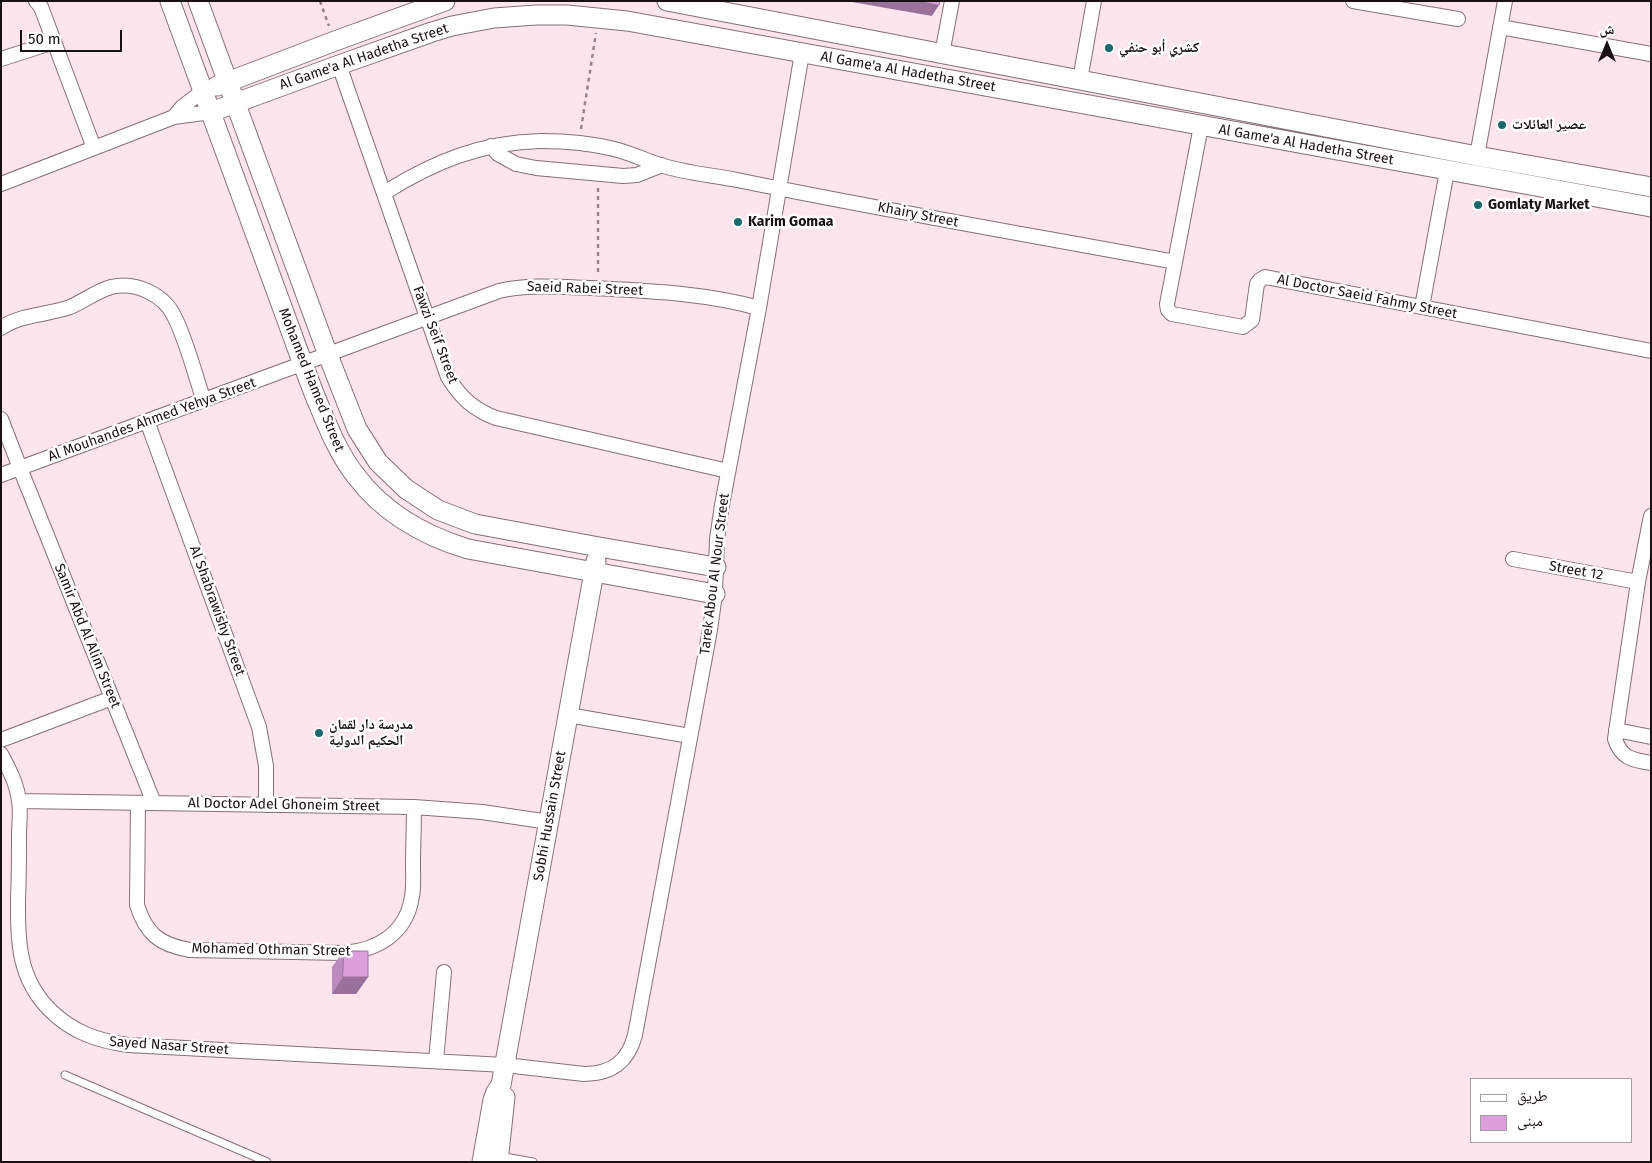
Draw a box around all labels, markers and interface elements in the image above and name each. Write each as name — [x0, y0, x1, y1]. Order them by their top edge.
scale bar — [22, 20, 125, 52]
street label: Al Game'a Al Hadetha Street — [277, 20, 451, 94]
north arrow — [1582, 20, 1632, 70]
text: ش — [1600, 21, 1614, 38]
text: 50 m — [28, 30, 61, 48]
place label: كشري أبو حنفي — [1119, 40, 1199, 56]
marker: كشري أبو حنفي — [1103, 42, 1115, 54]
street label: Al Game'a Al Hadetha Street — [819, 48, 997, 96]
place label: عصير العائلات — [1512, 117, 1586, 133]
marker: عصير العائلات — [1496, 119, 1508, 131]
street label: Al Game'a Al Hadetha Street — [1217, 121, 1395, 169]
place label: Gomlaty Market — [1488, 197, 1590, 213]
street label: Khairy Street — [876, 199, 960, 231]
marker: Gomlaty Market — [1472, 199, 1484, 211]
place label: Karim Gomaa — [748, 214, 833, 230]
marker: Karim Gomaa — [732, 216, 744, 228]
street label: Al Doctor Saeid Fahmy Street — [1276, 271, 1458, 323]
street label: Saeid Rabei Street — [527, 279, 643, 299]
street label: Fawzi Seif Street — [409, 284, 461, 386]
street label: Mohamed Hamed Street — [274, 306, 348, 454]
street label: Al Mouhandes Ahmed Yehya Street — [46, 375, 258, 465]
street label: Tarek Abou Al Nour Street — [697, 492, 733, 656]
street label: Al Shabrawishy Street — [186, 544, 248, 678]
street label: Street 12 — [1548, 558, 1604, 584]
street label: Samir Abd Al Alim Street — [50, 561, 124, 711]
place label: مدرسة دار لقمان الحكيم الدولية — [329, 717, 413, 750]
marker: مدرسة دار لقمان الحكيم الدولية — [313, 727, 325, 739]
street label: Sobhi Hussain Street — [530, 750, 570, 882]
street label: Al Doctor Adel Ghoneim Street — [188, 795, 380, 815]
street label: Mohamed Othman Street — [191, 940, 351, 960]
street label: Sayed Nasar Street — [109, 1033, 229, 1059]
legend — [1470, 1078, 1632, 1143]
text: طريق — [1517, 1087, 1548, 1105]
text: مبنى — [1517, 1112, 1543, 1130]

